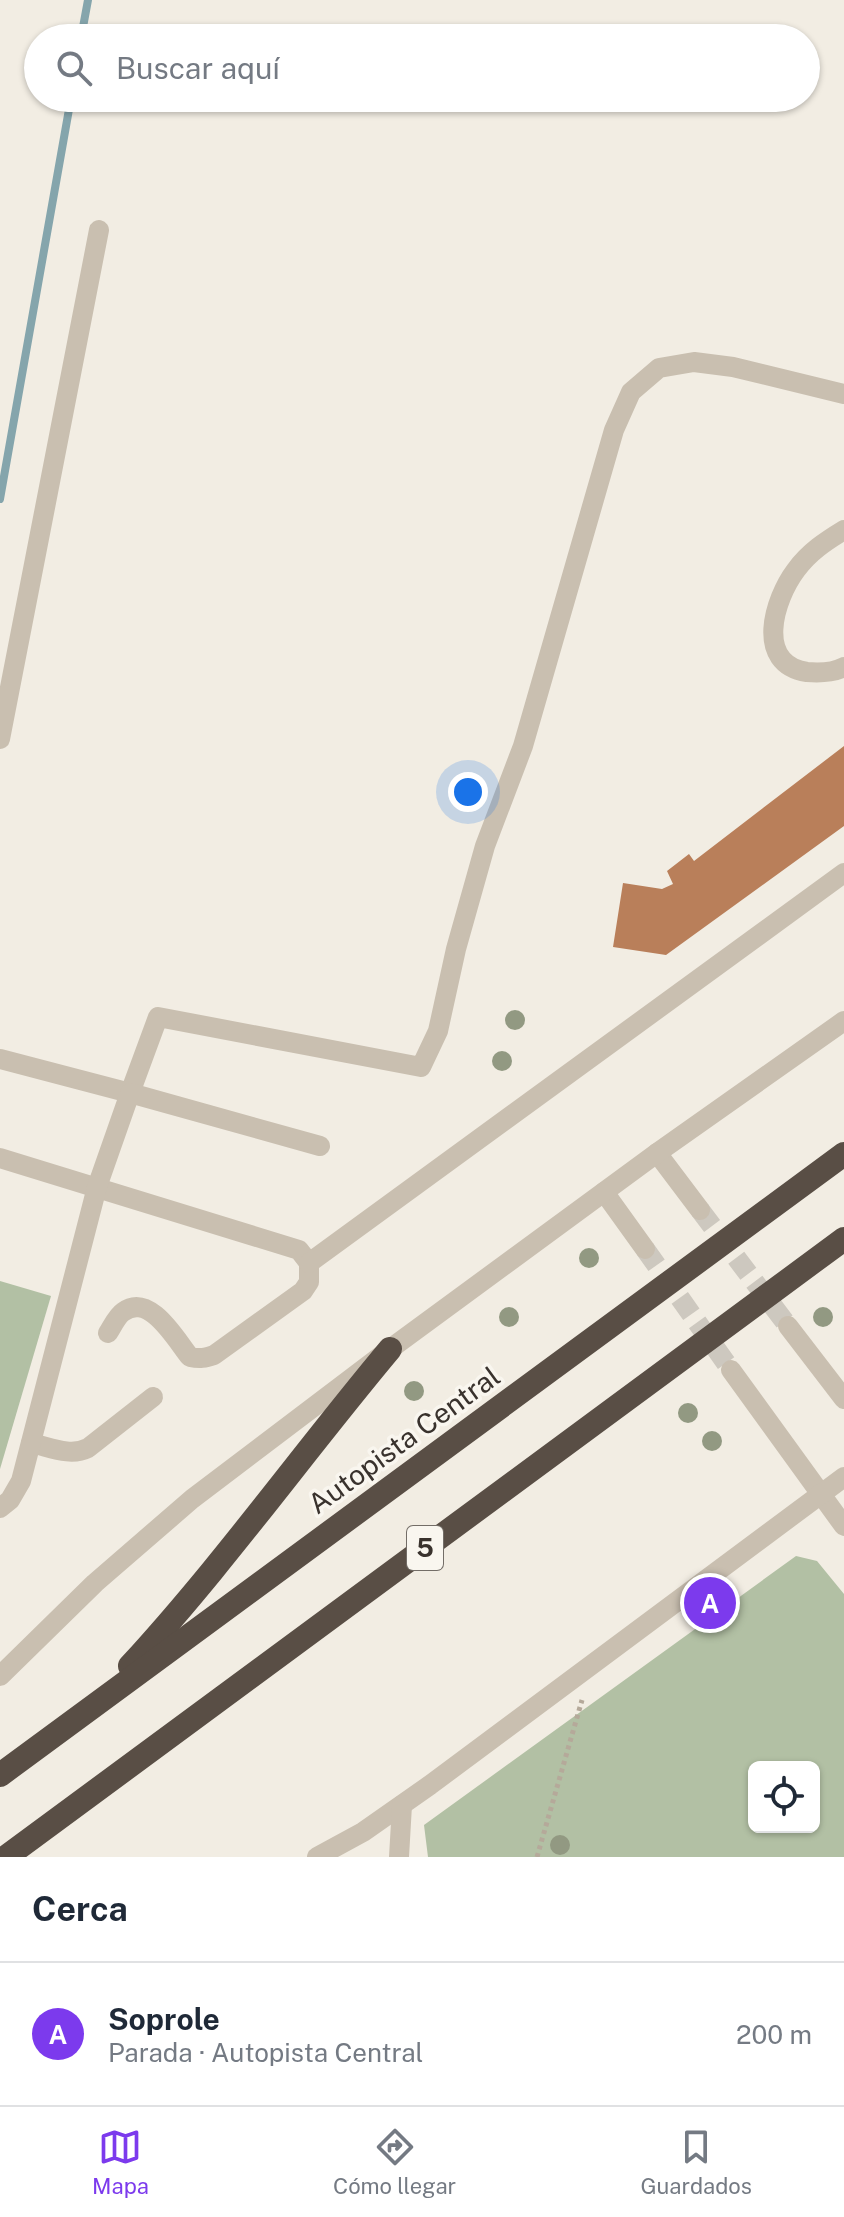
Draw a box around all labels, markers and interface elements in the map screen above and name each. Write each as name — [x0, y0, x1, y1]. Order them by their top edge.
search box — [24, 24, 820, 112]
icon: search — [52, 46, 96, 90]
text: Buscar aquí — [116, 50, 280, 86]
your location — [448, 772, 488, 812]
street label: Autopista Central — [301, 1359, 506, 1520]
road number: 5 — [407, 1526, 443, 1570]
pin: A — [684, 1573, 736, 1633]
map controls — [748, 1761, 820, 1833]
button: locate — [748, 1761, 820, 1833]
text: Cerca — [32, 1889, 128, 1929]
text: Soprole — [108, 2001, 220, 2037]
text: A — [49, 2019, 67, 2050]
text: 200 m — [736, 2019, 812, 2050]
text: Parada · Autopista Central — [108, 2037, 423, 2068]
tab: Mapa — [92, 2125, 149, 2199]
tab: Cómo llegar — [333, 2125, 456, 2199]
tab: Guardados — [640, 2125, 752, 2199]

